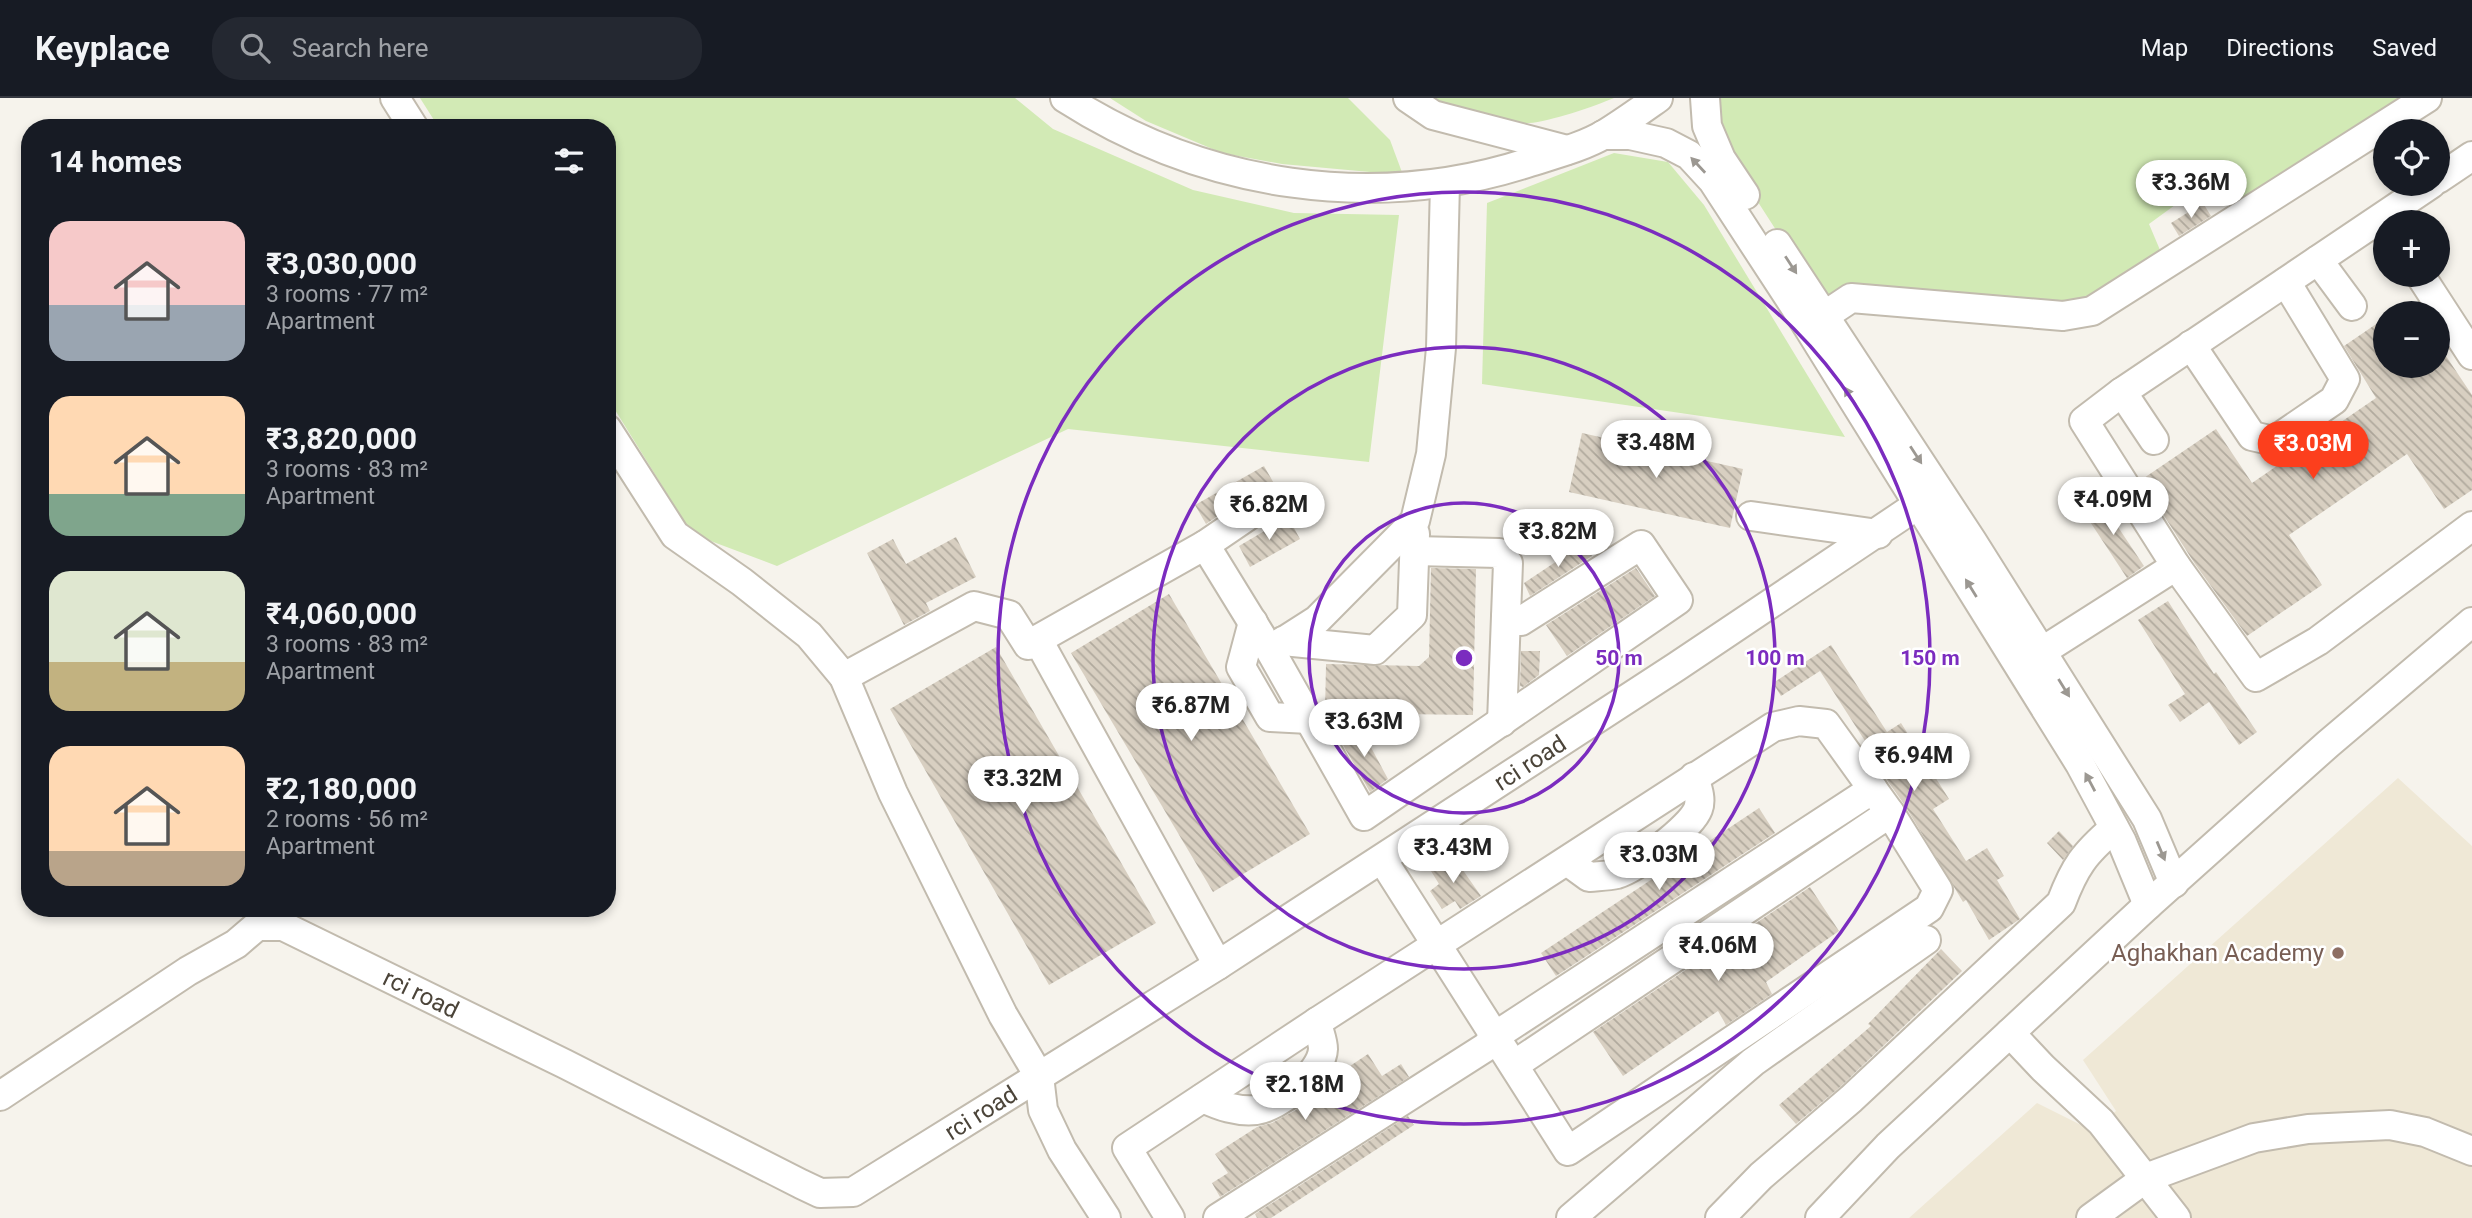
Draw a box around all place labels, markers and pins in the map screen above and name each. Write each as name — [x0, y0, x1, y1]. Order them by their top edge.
pin: ₹3.36M — [2134, 160, 2248, 220]
pin: ₹3.48M — [1599, 420, 1713, 480]
pin: ₹3.03M — [2256, 422, 2370, 481]
pin: ₹4.09M — [2056, 478, 2170, 537]
pin: ₹6.82M — [1212, 482, 1326, 542]
pin: ₹3.82M — [1501, 510, 1615, 569]
centre of rings — [1452, 646, 1476, 670]
pin: ₹6.87M — [1134, 684, 1248, 743]
pin: ₹3.63M — [1307, 700, 1421, 759]
pin: ₹6.94M — [1857, 734, 1971, 793]
pin: ₹3.32M — [966, 756, 1080, 816]
pin: ₹3.43M — [1396, 826, 1510, 885]
pin: ₹3.03M — [1602, 832, 1716, 892]
pin: ₹4.06M — [1661, 924, 1775, 983]
place label: Aghakhan Academy — [2111, 939, 2325, 967]
marker: Aghakhan Academy — [2330, 945, 2346, 961]
pin: ₹2.18M — [1248, 1062, 1362, 1122]

